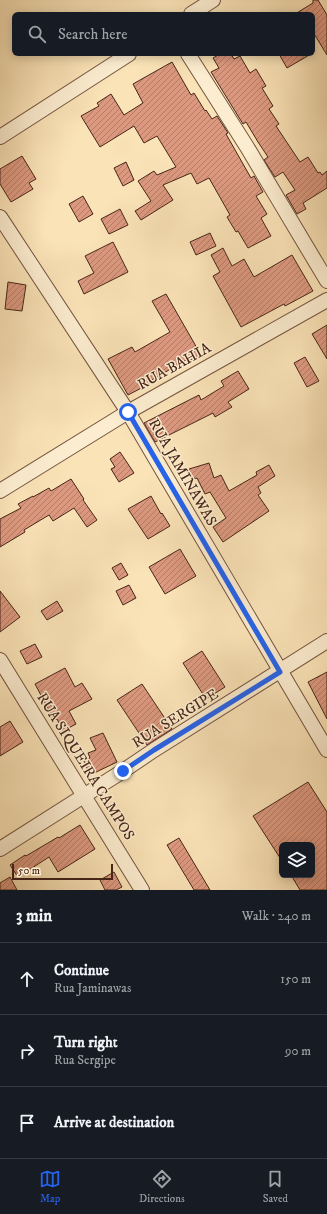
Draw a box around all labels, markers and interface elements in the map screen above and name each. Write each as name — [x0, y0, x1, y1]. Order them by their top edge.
search box — [12, 12, 315, 56]
icon: search — [26, 23, 48, 45]
text: Search here — [58, 25, 127, 44]
street label: RUA BAHIA — [134, 338, 215, 394]
route start — [119, 403, 137, 421]
street label: RUA JAMINAWAS — [144, 415, 221, 529]
street label: RUA SERGIPE — [129, 684, 222, 752]
street label: RUA SIQUEIRA CAMPOS — [32, 689, 139, 844]
route end — [114, 762, 132, 780]
map controls — [279, 842, 315, 878]
button: layers — [279, 842, 315, 878]
scale bar — [12, 862, 113, 881]
text: 50 m — [18, 864, 40, 878]
text: 3 min — [16, 905, 52, 927]
text: Walk · 240 m — [242, 908, 311, 924]
text: Continue — [54, 961, 109, 980]
icon: ahead — [16, 968, 38, 990]
text: 150 m — [280, 971, 311, 987]
text: Rua Jaminawas — [54, 980, 131, 996]
text: Turn right — [54, 1033, 117, 1052]
icon: right — [16, 1040, 38, 1062]
text: 90 m — [285, 1043, 311, 1059]
text: Rua Sergipe — [54, 1052, 116, 1068]
icon: arrive — [16, 1112, 38, 1134]
text: Arrive at destination — [54, 1113, 174, 1132]
tab: Map — [39, 1168, 61, 1206]
tab: Directions — [139, 1168, 185, 1206]
tab: Saved — [263, 1168, 288, 1206]

